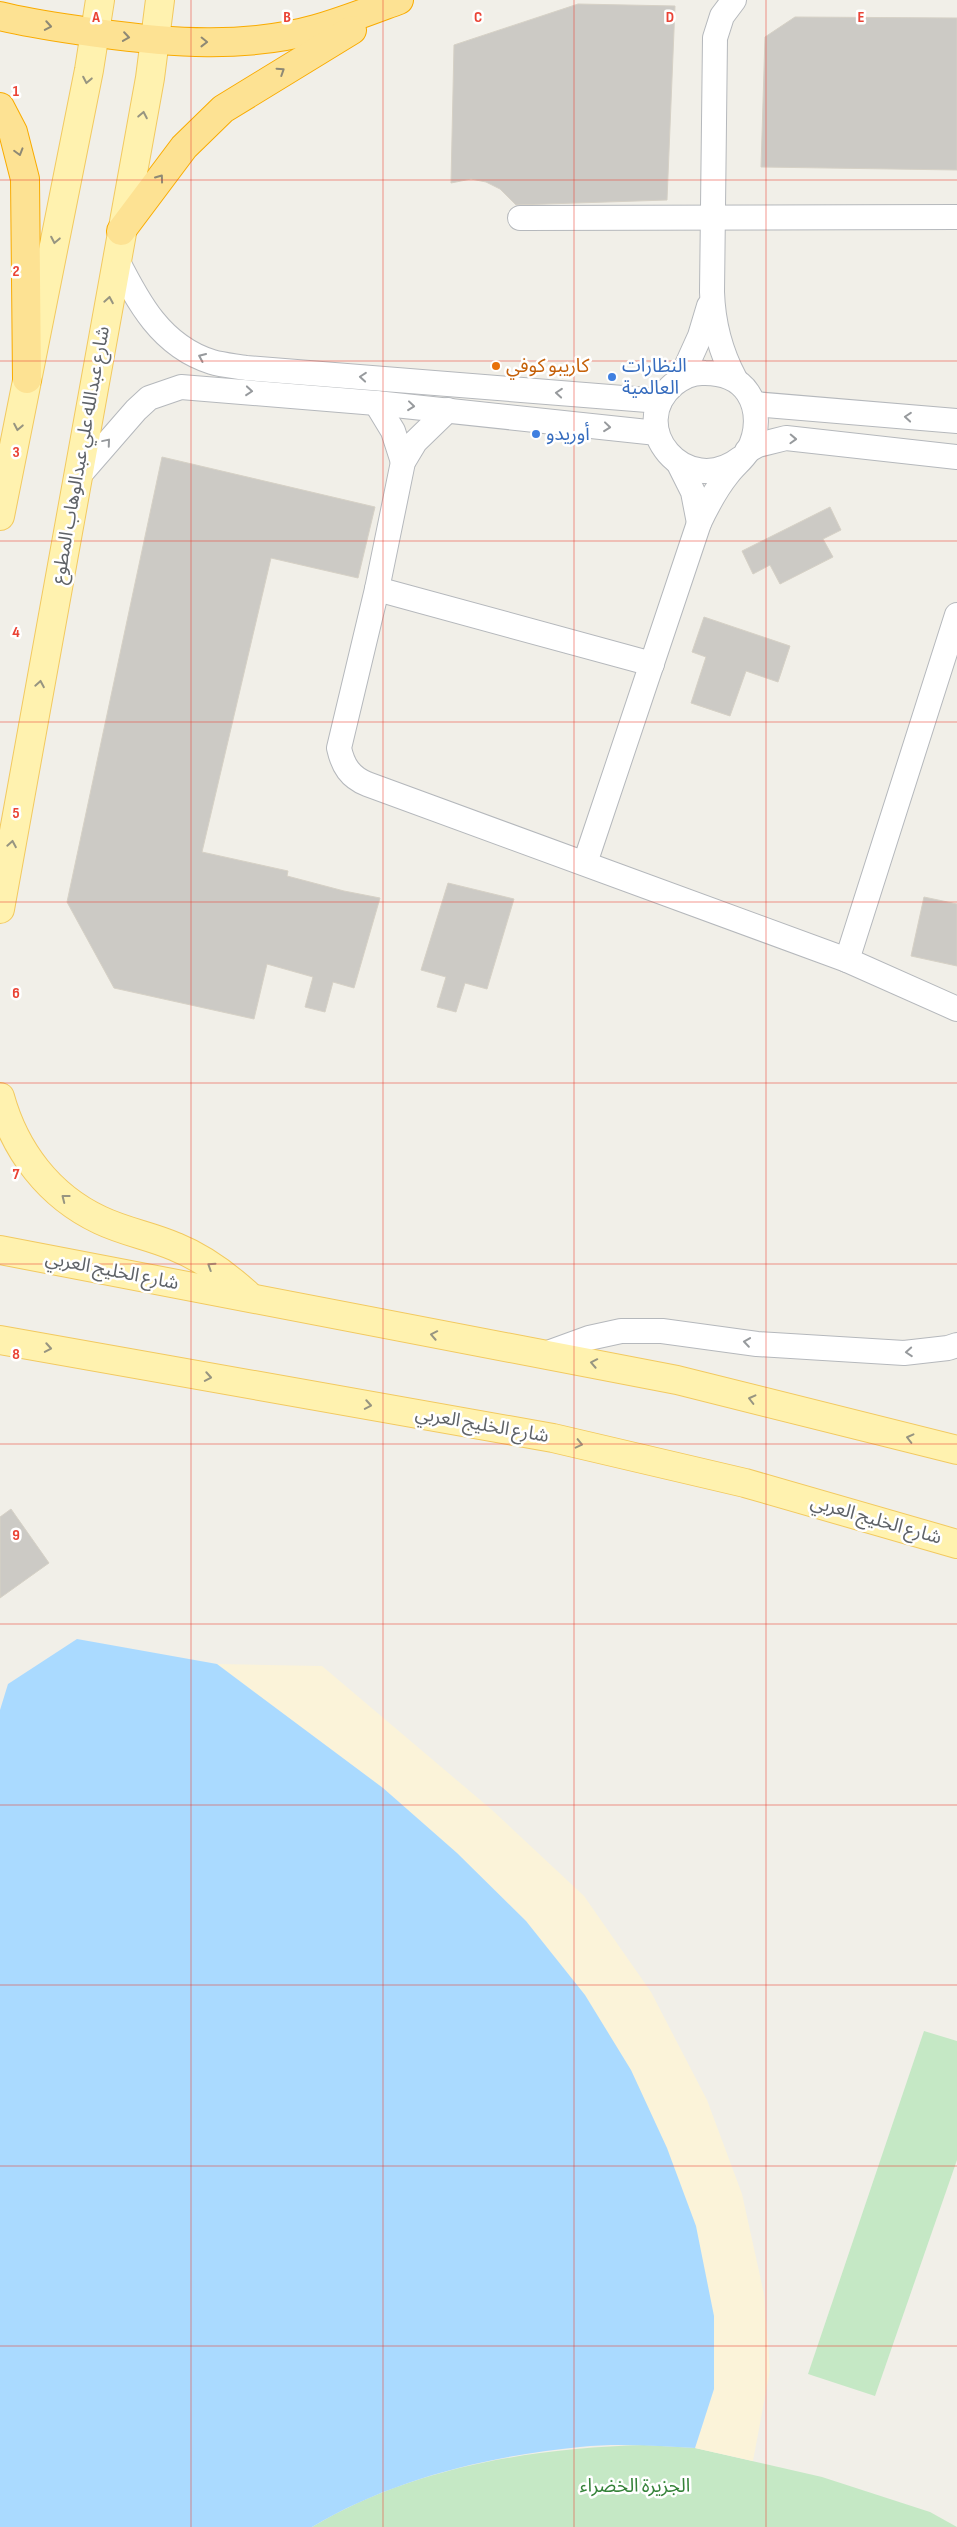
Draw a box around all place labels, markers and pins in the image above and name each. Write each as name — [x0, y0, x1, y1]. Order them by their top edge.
place label: كاريبو كوفي — [506, 355, 590, 380]
place label: النظارات العالمية — [622, 355, 687, 400]
marker: كاريبو كوفي — [490, 360, 502, 372]
marker: النظارات العالمية — [606, 371, 618, 383]
place label: أوريدو — [546, 422, 590, 446]
marker: أوريدو — [530, 428, 542, 440]

